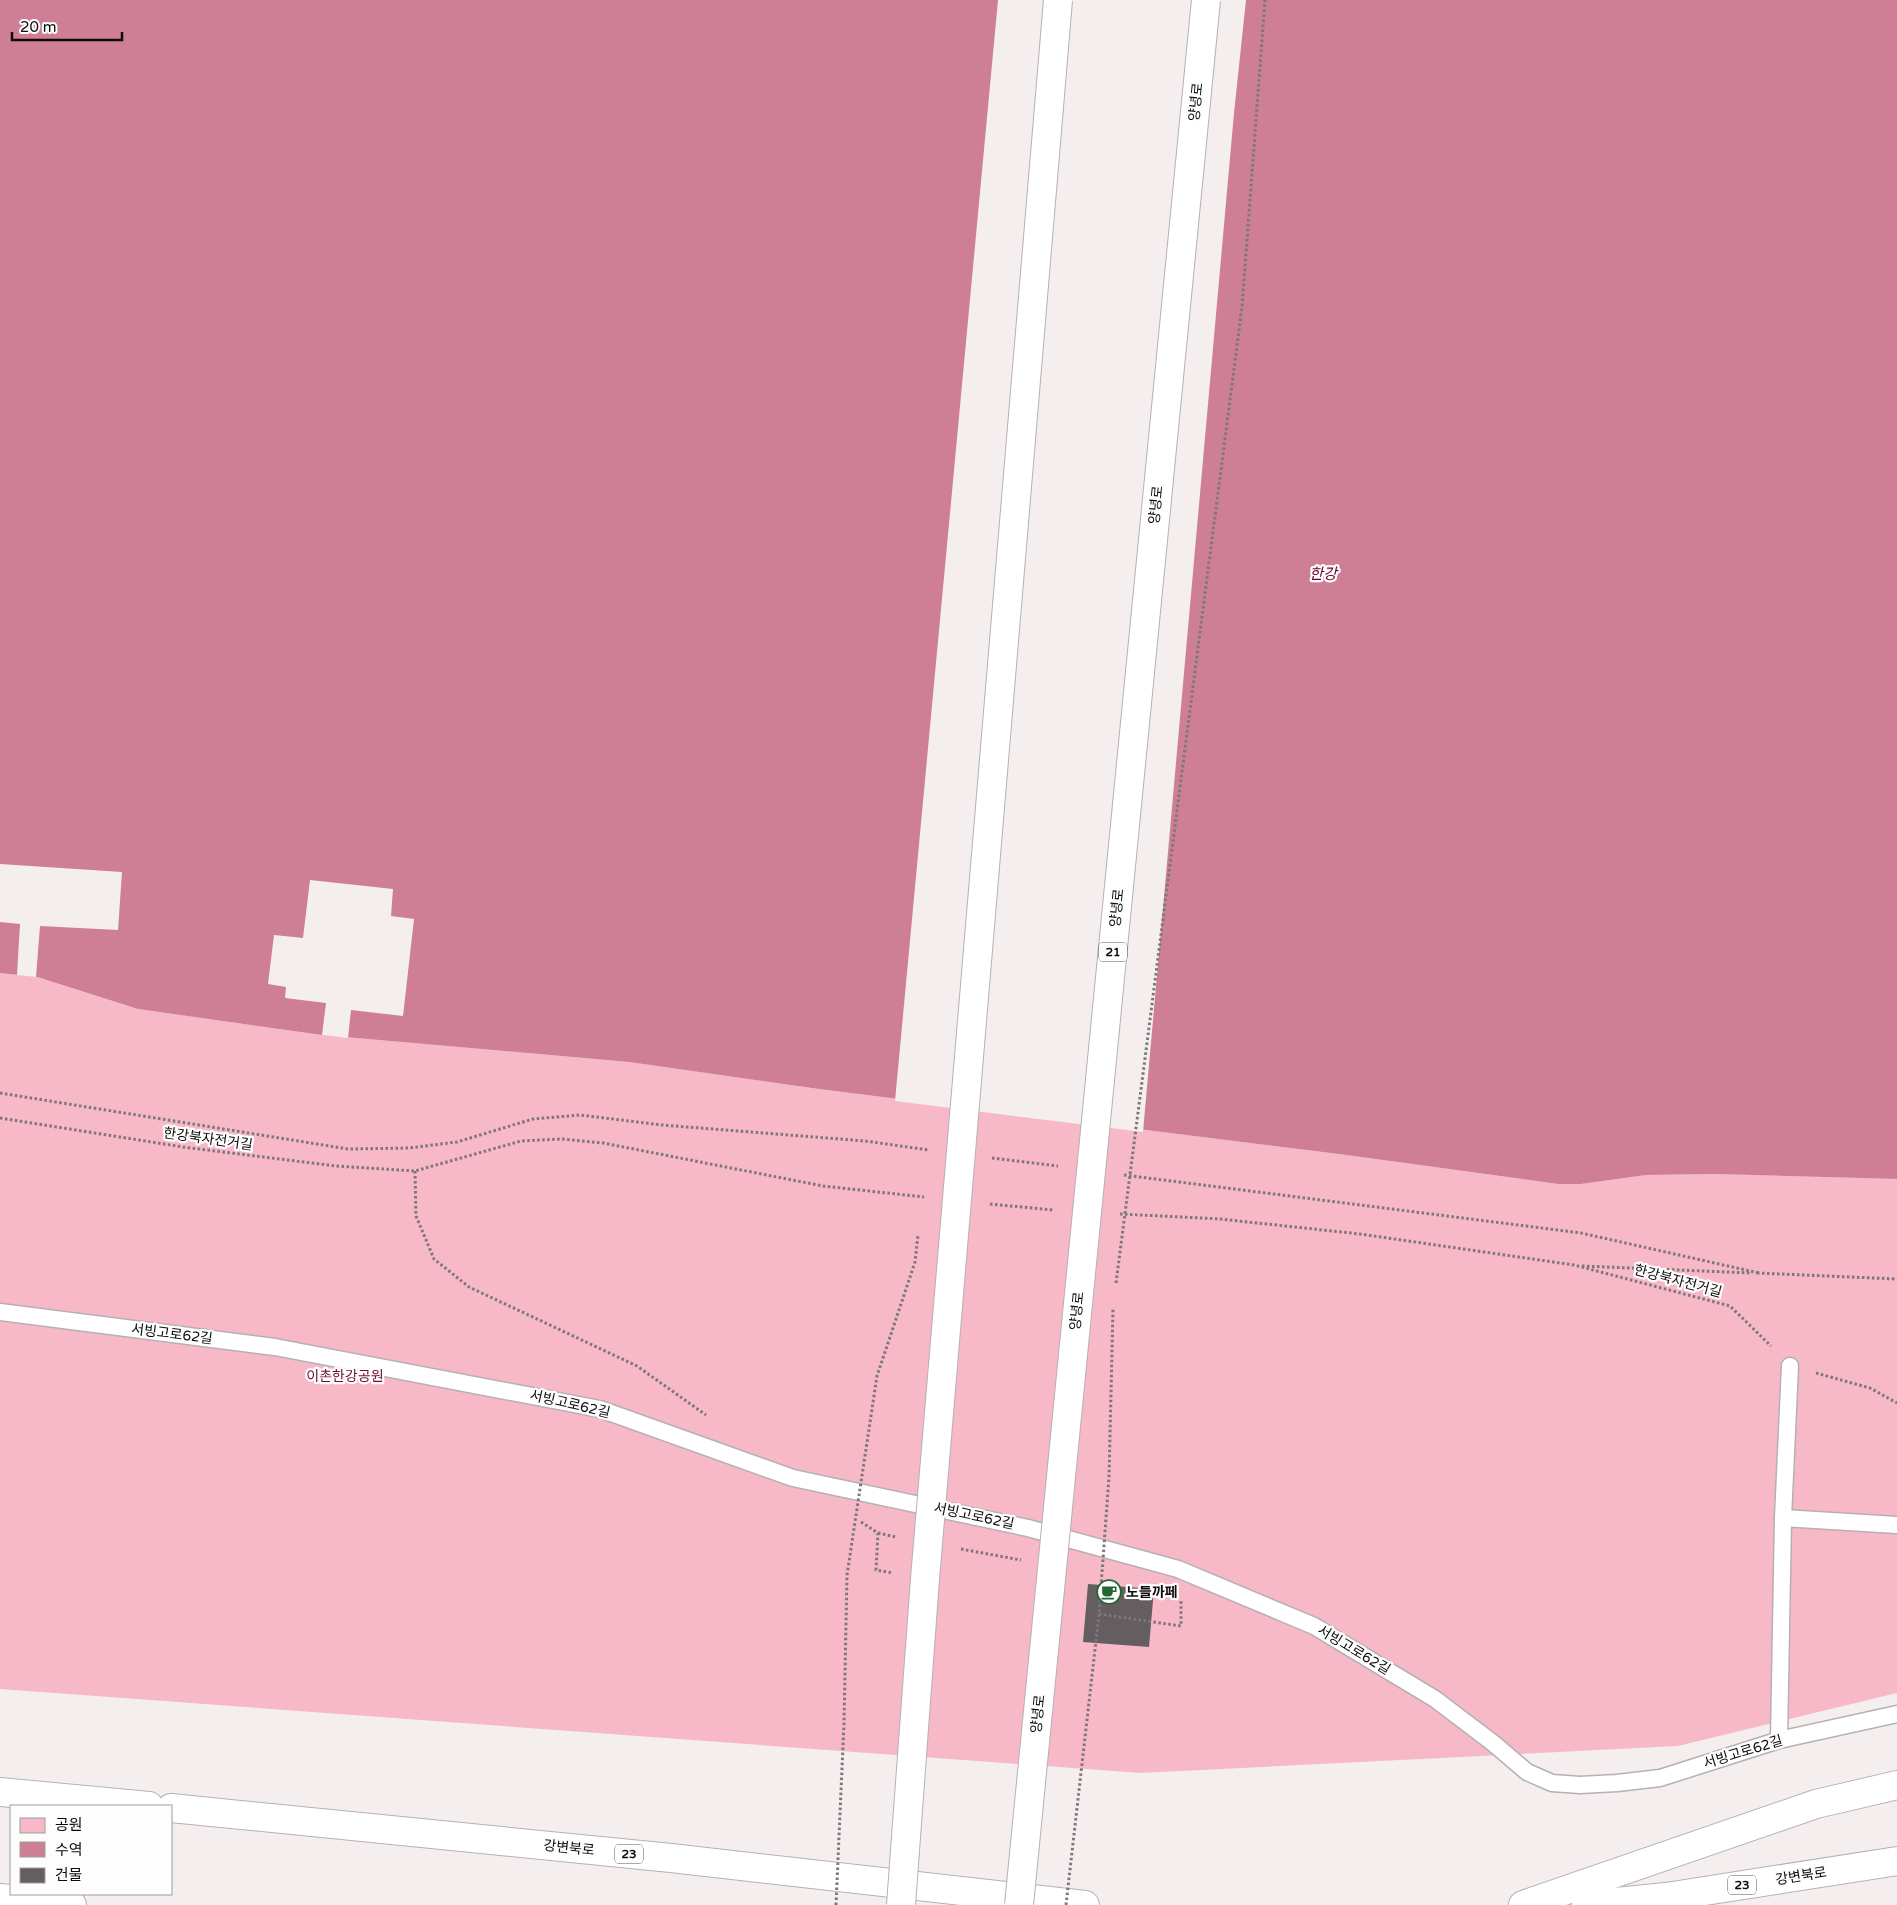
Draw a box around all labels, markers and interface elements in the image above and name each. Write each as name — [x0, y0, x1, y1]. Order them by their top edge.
scale bar — [12, 10, 122, 42]
text: 20 m — [20, 18, 57, 36]
street label: 양녕로 — [1186, 82, 1206, 122]
street label: 양녕로 — [1146, 485, 1166, 525]
water label: 한강 — [1309, 565, 1339, 583]
street label: 양녕로 — [1107, 888, 1127, 928]
road number: 21 — [1099, 942, 1127, 962]
street label: 한강북자전거길 — [162, 1124, 254, 1154]
street label: 한강북자전거길 — [1632, 1261, 1724, 1301]
street label: 양녕로 — [1067, 1291, 1087, 1331]
street label: 서빙고로62길 — [130, 1321, 214, 1347]
park label: 이촌한강공원 — [306, 1368, 384, 1385]
street label: 서빙고로62길 — [528, 1386, 612, 1422]
street label: 서빙고로62길 — [932, 1499, 1016, 1533]
cafe icon: 노들까페 — [1096, 1579, 1122, 1605]
place label: 노들까페 — [1126, 1584, 1178, 1601]
street label: 서빙고로62길 — [1314, 1622, 1394, 1678]
street label: 양녕로 — [1028, 1694, 1048, 1734]
street label: 서빙고로62길 — [1701, 1732, 1785, 1772]
legend — [10, 1805, 172, 1895]
text: 공원 — [55, 1816, 83, 1834]
street label: 강변북로 — [542, 1837, 596, 1859]
text: 수역 — [55, 1841, 83, 1859]
road number: 23 — [615, 1845, 643, 1864]
street label: 강변북로 — [1774, 1864, 1828, 1888]
text: 건물 — [55, 1866, 83, 1884]
road number: 23 — [1728, 1876, 1756, 1894]

